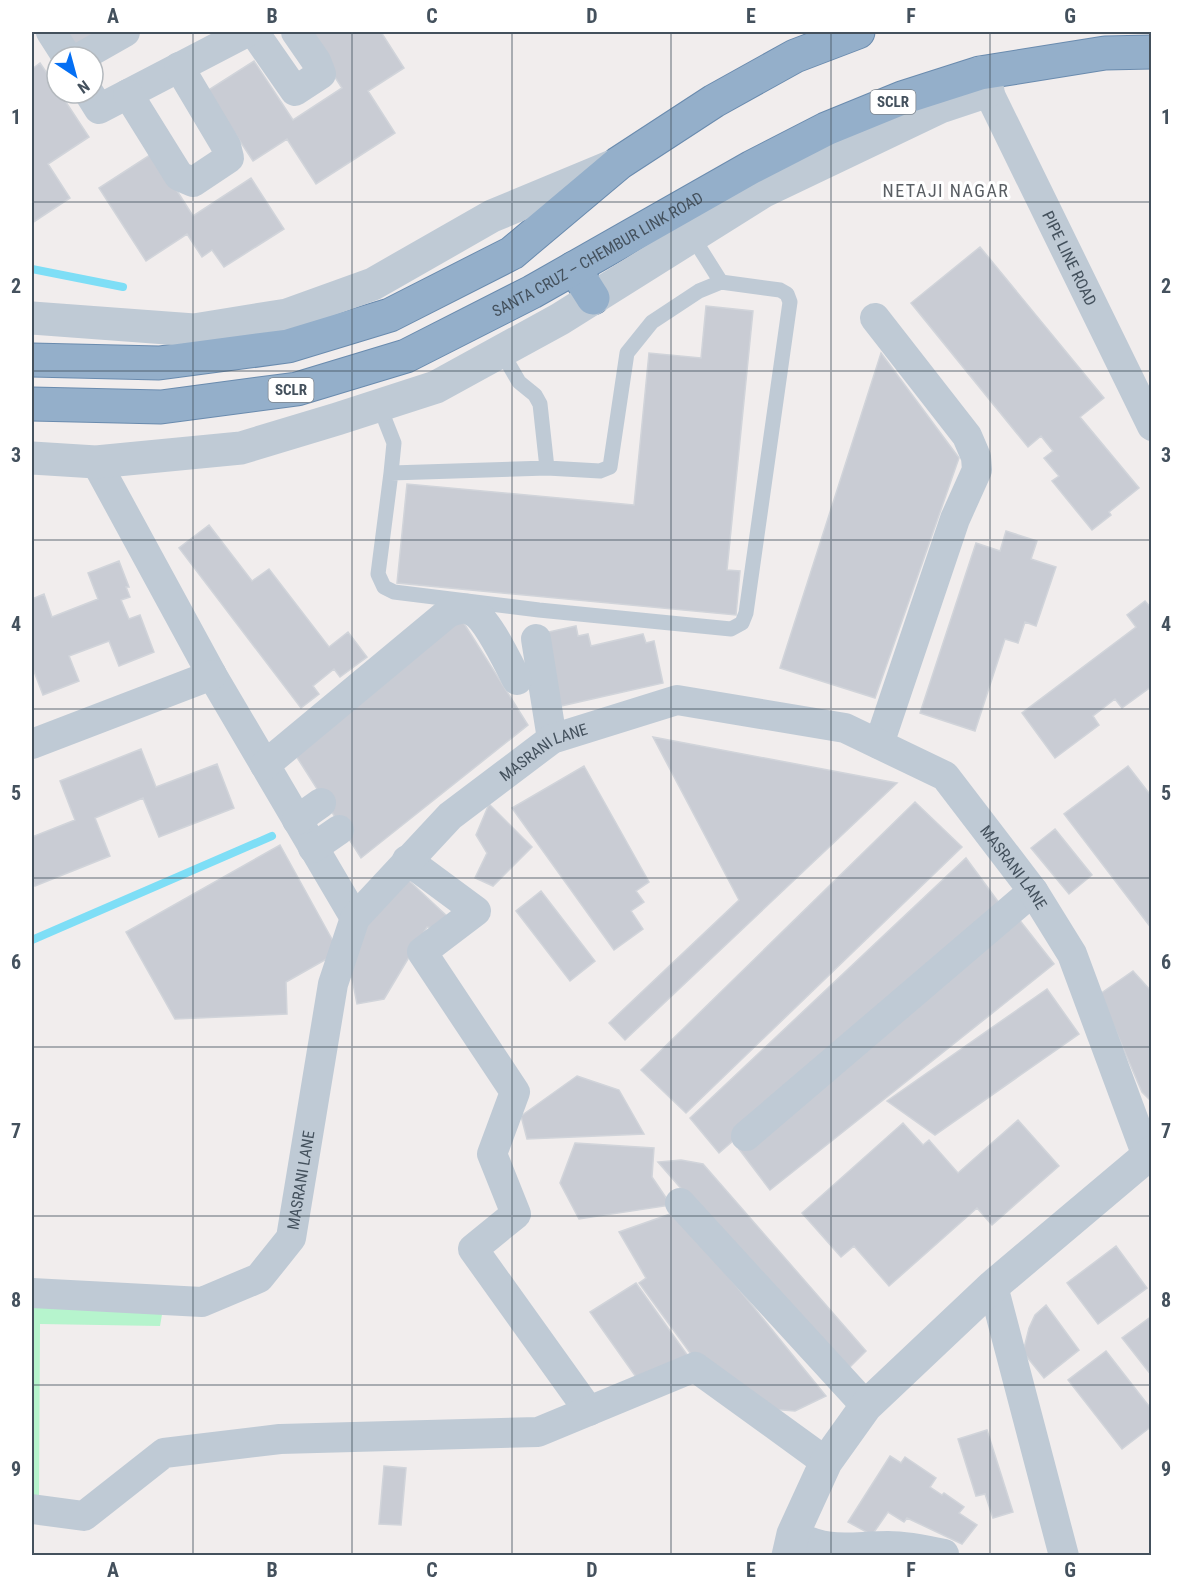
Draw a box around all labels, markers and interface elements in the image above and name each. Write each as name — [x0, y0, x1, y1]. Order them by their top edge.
text: A — [107, 4, 119, 28]
text: B — [266, 4, 278, 28]
text: C — [426, 4, 438, 28]
text: D — [586, 4, 598, 28]
text: E — [746, 4, 756, 28]
text: F — [906, 4, 916, 28]
text: G — [1064, 4, 1076, 28]
north arrow — [45, 45, 105, 105]
text: N — [74, 76, 93, 97]
road number: SCLR — [870, 90, 916, 114]
text: 1 — [11, 105, 21, 129]
text: 1 — [1161, 105, 1171, 129]
district label: NETAJI NAGAR — [883, 180, 1009, 201]
street label: SANTA CRUZ – CHEMBUR LINK ROAD — [489, 188, 706, 320]
street label: PIPE LINE ROAD — [1039, 208, 1101, 308]
text: 2 — [11, 274, 21, 298]
text: 2 — [1161, 274, 1171, 298]
road number: SCLR — [268, 378, 314, 402]
text: 3 — [11, 443, 21, 467]
text: 3 — [1161, 443, 1171, 467]
text: 4 — [11, 612, 21, 636]
text: 4 — [1161, 612, 1171, 636]
street label: MASRANI LANE — [496, 719, 590, 785]
text: 5 — [11, 781, 21, 805]
text: 5 — [1161, 781, 1171, 805]
street label: MASRANI LANE — [977, 821, 1051, 913]
text: 6 — [11, 950, 21, 974]
text: 6 — [1161, 950, 1171, 974]
text: 7 — [11, 1119, 21, 1143]
text: 7 — [1161, 1119, 1171, 1143]
street label: MASRANI LANE — [283, 1129, 318, 1231]
text: 8 — [11, 1288, 21, 1312]
text: 8 — [1161, 1288, 1171, 1312]
text: 9 — [11, 1457, 21, 1481]
text: 9 — [1161, 1457, 1171, 1481]
text: A — [107, 1558, 119, 1582]
text: B — [266, 1558, 278, 1582]
text: C — [426, 1558, 438, 1582]
text: D — [586, 1558, 598, 1582]
text: E — [746, 1558, 756, 1582]
text: F — [906, 1558, 916, 1582]
text: G — [1064, 1558, 1076, 1582]

